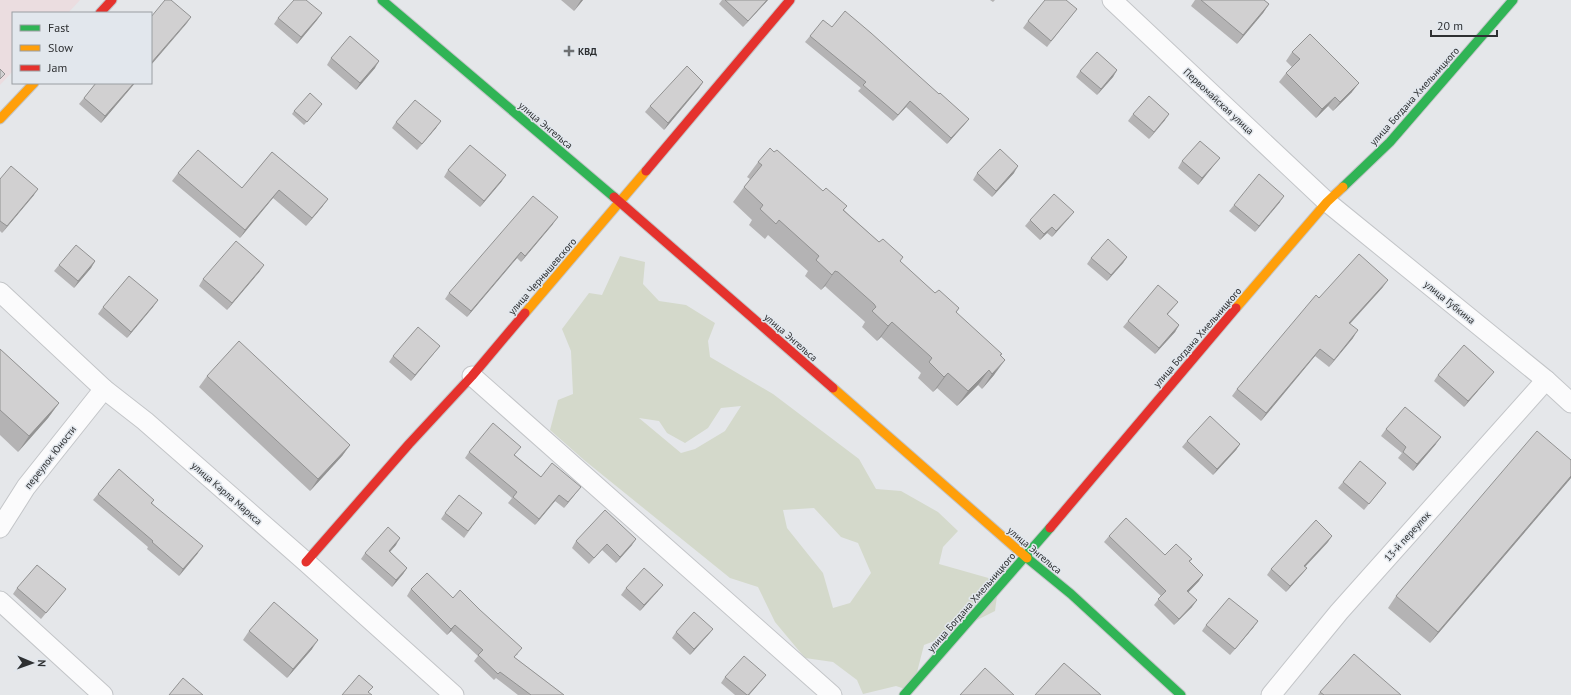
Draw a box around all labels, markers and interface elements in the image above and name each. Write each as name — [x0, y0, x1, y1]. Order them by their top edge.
legend — [12, 12, 152, 84]
scale bar — [1431, 12, 1497, 38]
text: 20 m — [1437, 18, 1463, 33]
text: Fast — [48, 20, 69, 35]
text: Slow — [48, 40, 73, 55]
street label: улица Богдана Хмельницкого — [1367, 44, 1462, 148]
marker: КВД — [563, 45, 575, 57]
place label: КВД — [578, 45, 597, 58]
text: Jam — [47, 60, 67, 75]
street label: Первомайская улица — [1181, 65, 1257, 137]
street label: улица Энгельса — [516, 99, 575, 152]
street label: улица Чернышевского — [505, 235, 579, 317]
street label: улица Губкина — [1421, 278, 1478, 327]
street label: улица Богдана Хмельницкого — [1150, 285, 1244, 390]
street label: улица Энгельса — [761, 311, 820, 364]
street label: переулок Юности — [22, 423, 79, 491]
street label: улица Карла Маркса — [189, 459, 265, 528]
street label: 13-й переулок — [1381, 508, 1433, 564]
street label: улица Энгельса — [1005, 524, 1064, 577]
street label: улица Богдана Хмельницкого — [924, 550, 1018, 655]
north arrow — [12, 643, 52, 683]
text: N — [35, 659, 49, 667]

